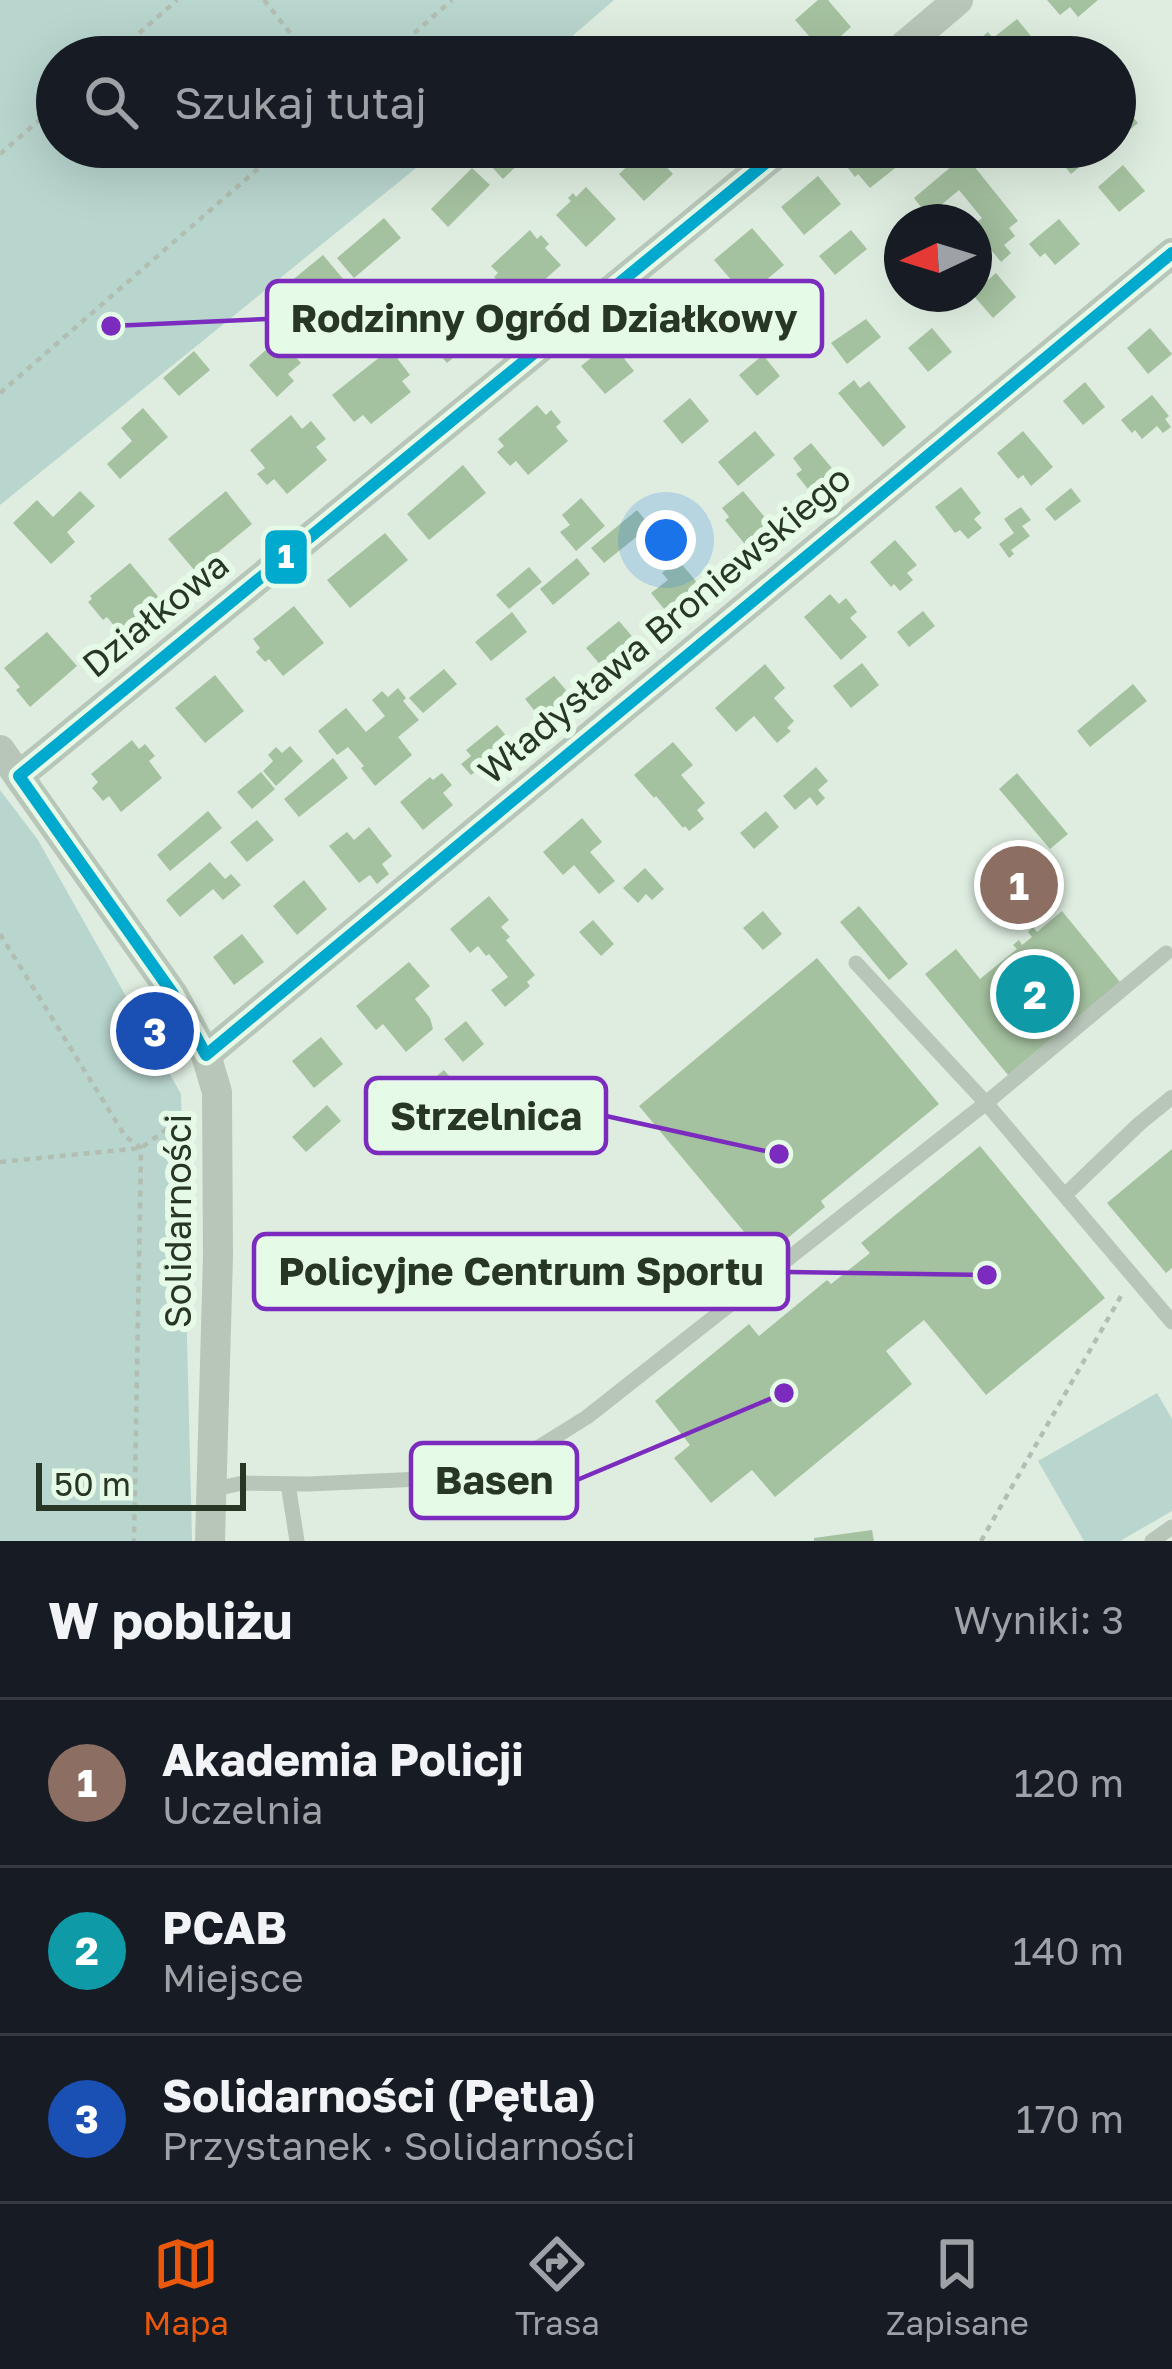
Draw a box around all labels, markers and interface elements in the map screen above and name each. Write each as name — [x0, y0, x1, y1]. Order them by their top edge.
search box — [36, 36, 1136, 168]
icon: search — [78, 69, 144, 135]
text: Szukaj tutaj — [174, 75, 427, 129]
north arrow — [884, 204, 992, 312]
callout: Rodzinny Ogród Działkowy — [267, 281, 822, 356]
text: Rodzinny Ogród Działkowy — [290, 294, 798, 341]
street label: Władysława Broniewskiego — [469, 456, 859, 792]
your location — [636, 510, 696, 570]
line badge: 1 — [263, 528, 309, 586]
text: 1 — [278, 536, 295, 575]
street label: Działkowa — [73, 542, 237, 686]
pin: 1 — [980, 840, 1058, 930]
pin: 2 — [996, 949, 1074, 1039]
pin: 3 — [116, 986, 194, 1076]
callout: Strzelnica — [366, 1078, 606, 1153]
text: Strzelnica — [390, 1092, 582, 1139]
street label: Solidarności — [156, 1114, 199, 1328]
callout: Policyjne Centrum Sportu — [254, 1234, 788, 1309]
text: Policyjne Centrum Sportu — [278, 1247, 764, 1294]
callout: Basen — [411, 1443, 577, 1518]
text: Basen — [435, 1456, 553, 1503]
scale bar — [36, 1457, 246, 1510]
text: 50 m — [54, 1464, 131, 1503]
text: W pobliżu — [48, 1589, 293, 1650]
text: Wyniki: 3 — [954, 1596, 1124, 1643]
text: Akademia Policji — [162, 1732, 524, 1786]
text: 1 — [77, 1759, 97, 1806]
text: 120 m — [1014, 1759, 1124, 1806]
text: Uczelnia — [162, 1786, 323, 1833]
text: PCAB — [162, 1900, 287, 1954]
text: 2 — [75, 1927, 99, 1974]
text: 140 m — [1013, 1927, 1124, 1974]
text: Miejsce — [162, 1954, 304, 2001]
text: Solidarności (Pętla) — [162, 2068, 596, 2122]
text: 3 — [75, 2095, 99, 2142]
text: 170 m — [1016, 2095, 1124, 2142]
text: Przystanek · Solidarności — [162, 2122, 636, 2169]
tab: Mapa — [143, 2231, 229, 2342]
tab: Trasa — [515, 2231, 600, 2342]
tab: Zapisane — [886, 2231, 1029, 2342]

